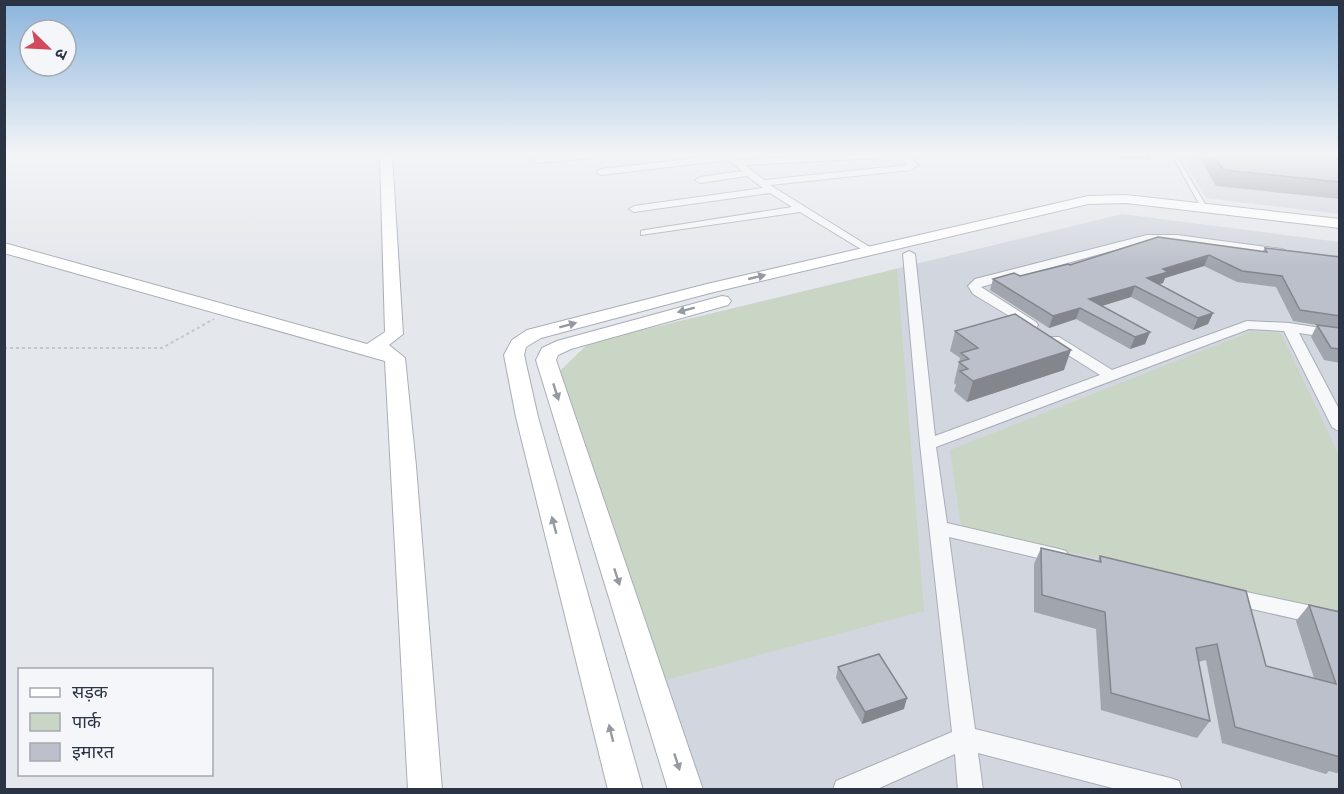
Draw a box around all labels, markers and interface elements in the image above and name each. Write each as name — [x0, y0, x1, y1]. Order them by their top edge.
north arrow — [18, 18, 78, 78]
text: उ — [49, 45, 74, 63]
one-way arrow — [748, 272, 767, 282]
one-way arrow — [677, 306, 695, 315]
one-way arrow — [559, 320, 577, 329]
one-way arrow — [552, 383, 561, 401]
one-way arrow — [549, 515, 559, 534]
one-way arrow — [612, 568, 622, 586]
legend — [18, 668, 213, 776]
text: सड़क — [72, 679, 109, 703]
text: पार्क — [72, 709, 102, 733]
one-way arrow — [606, 724, 616, 742]
text: इमारत — [72, 739, 115, 763]
one-way arrow — [673, 753, 682, 771]

